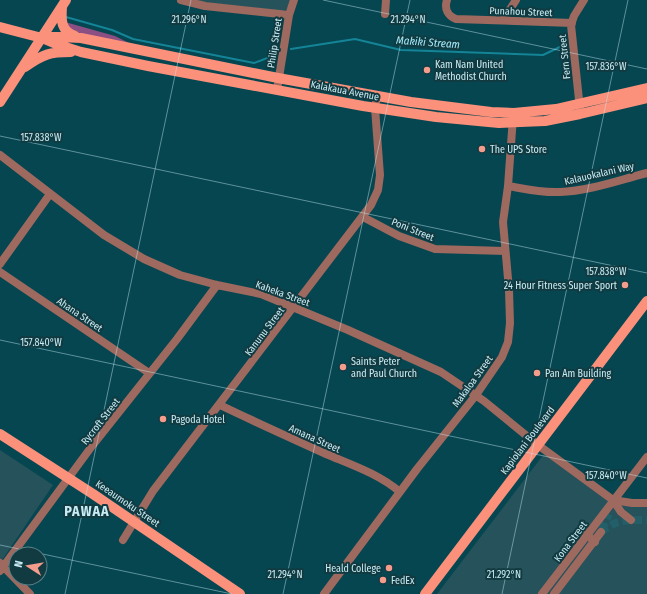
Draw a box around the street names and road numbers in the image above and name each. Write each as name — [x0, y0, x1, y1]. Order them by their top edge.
street label: Punahou Street — [489, 5, 553, 19]
street label: Philip Street — [265, 17, 285, 69]
street label: Fern Street — [557, 33, 573, 80]
street label: Kalakaua Avenue — [310, 78, 380, 104]
street label: Kalauokalani Way — [563, 160, 636, 188]
street label: Poni Street — [390, 216, 436, 244]
street label: Kaheka Street — [254, 279, 312, 310]
street label: Ahana Street — [54, 295, 105, 335]
street label: Kanunu Street — [243, 304, 287, 358]
street label: Makaloa Street — [450, 353, 496, 410]
street label: Rycroft Street — [79, 395, 123, 447]
street label: Kapiolani Boulevard — [498, 404, 557, 477]
street label: Amana Street — [287, 422, 343, 456]
street label: Keeaumoku Street — [93, 478, 162, 530]
street label: Kona Street — [552, 518, 590, 564]

